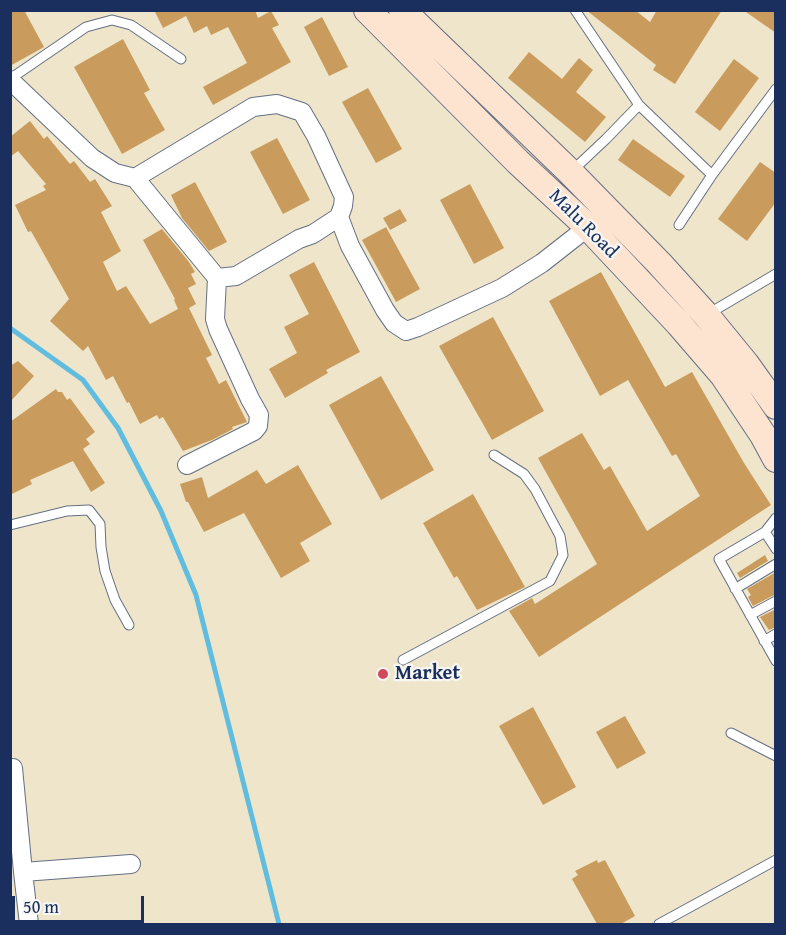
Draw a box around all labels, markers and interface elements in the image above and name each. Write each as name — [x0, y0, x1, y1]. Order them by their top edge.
street label: Malu Road — [543, 184, 623, 264]
place label: Market — [395, 662, 460, 686]
marker: Market — [376, 667, 390, 681]
scale bar — [15, 884, 147, 922]
text: 50 m — [23, 893, 59, 920]

